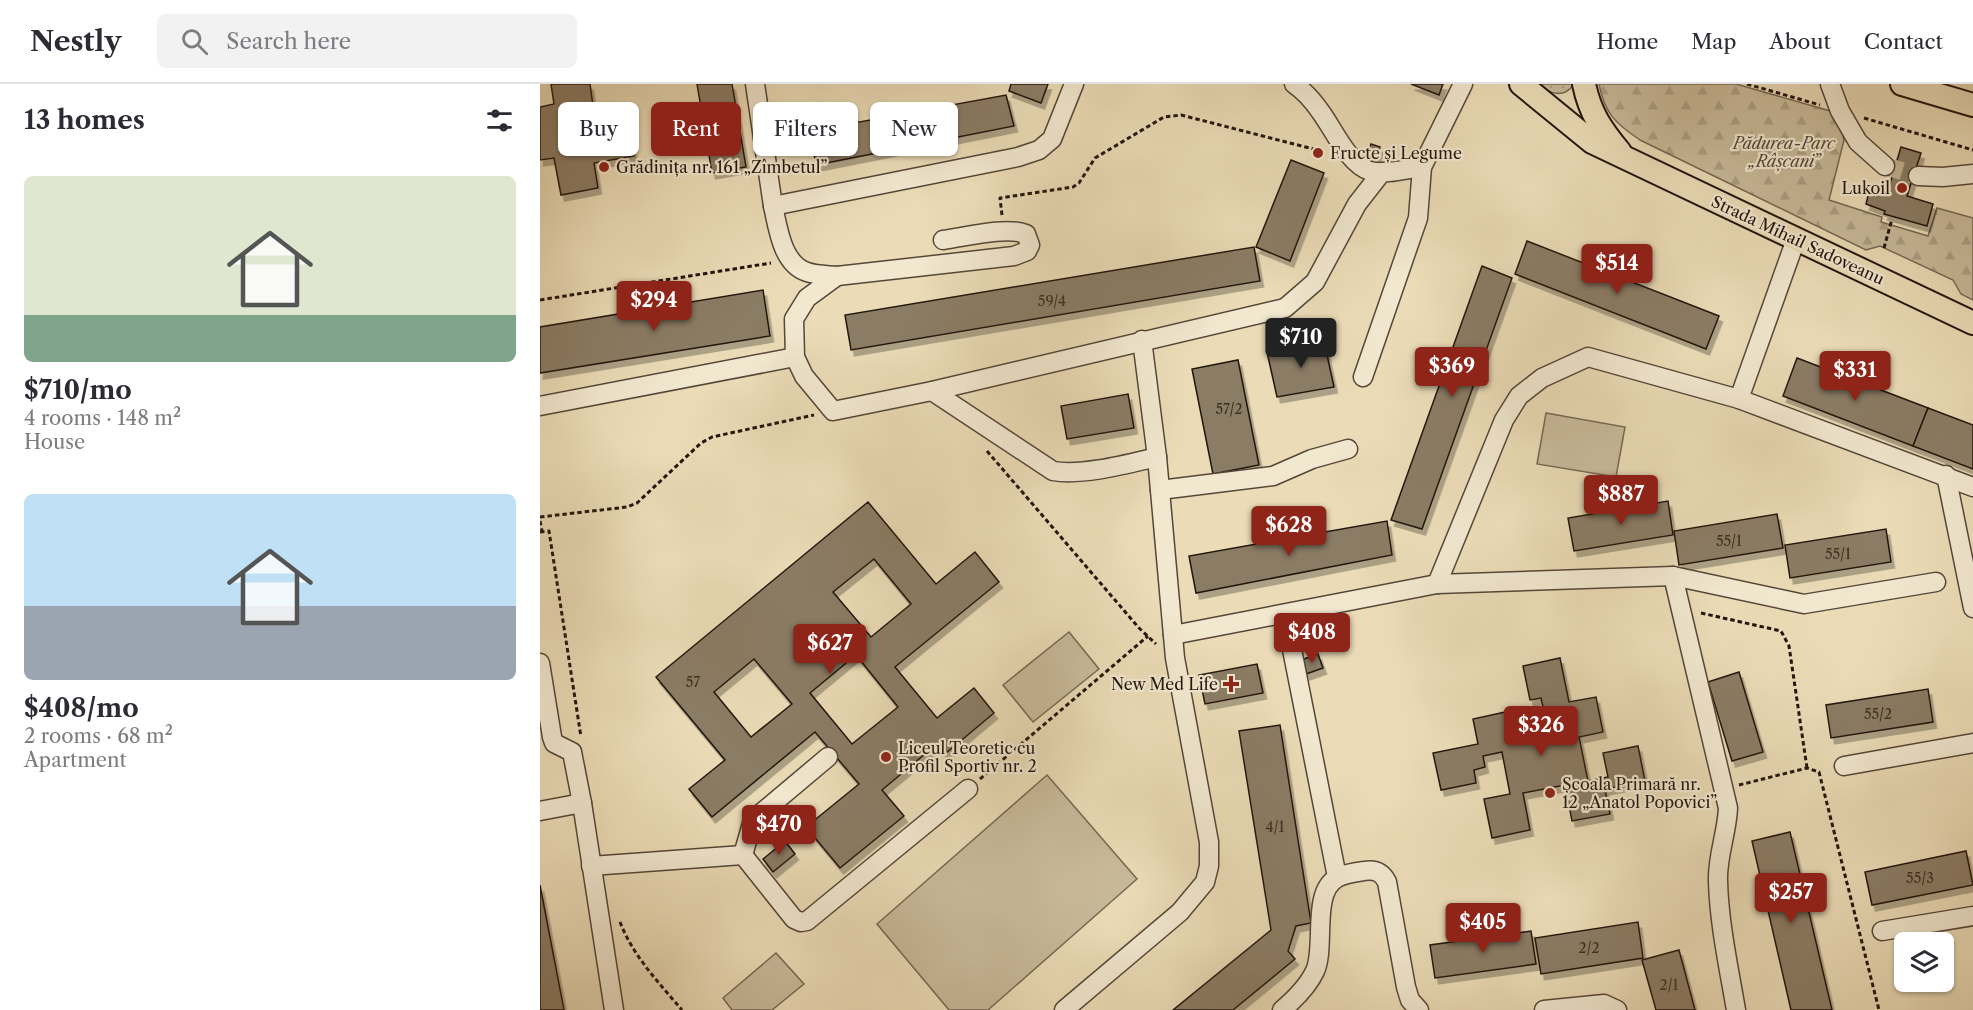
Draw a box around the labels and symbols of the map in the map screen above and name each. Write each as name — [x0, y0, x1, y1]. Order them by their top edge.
park label: Pădurea-Parc „Râșcani” — [1731, 133, 1836, 172]
place label: Fructe și Legume — [1330, 143, 1462, 163]
marker: Fructe și Legume — [1311, 146, 1325, 160]
place label: Grădinița nr. 161 „Zîmbetul” — [616, 157, 827, 177]
marker: Grădinița nr. 161 „Zîmbetul” — [597, 160, 611, 174]
place label: Lukoil — [1842, 178, 1890, 198]
marker: Lukoil — [1895, 181, 1909, 195]
street label: Strada Mihail Sadoveanu — [1708, 191, 1888, 289]
pin: $514 — [1581, 244, 1653, 295]
pin: $294 — [618, 281, 690, 332]
house number: 59/4 — [1038, 292, 1066, 310]
pin: $710 — [1265, 318, 1337, 369]
pin: $369 — [1416, 347, 1488, 398]
pin: $331 — [1819, 351, 1891, 402]
house number: 57/2 — [1215, 400, 1243, 418]
pin: $887 — [1585, 475, 1657, 526]
pin: $628 — [1253, 506, 1325, 557]
house number: 55/1 — [1716, 532, 1742, 550]
house number: 55/1 — [1825, 545, 1851, 563]
pin: $408 — [1276, 613, 1348, 664]
pin: $627 — [794, 624, 866, 675]
house number: 57 — [686, 673, 700, 691]
place label: New Med Life — [1111, 674, 1218, 694]
marker: New Med Life — [1222, 675, 1240, 693]
house number: 55/2 — [1864, 705, 1892, 723]
pin: $326 — [1505, 706, 1577, 757]
place label: Liceul Teoretic cu Profil Sportiv nr. 2 — [898, 738, 1037, 776]
marker: Liceul Teoretic cu Profil Sportiv nr. 2 — [879, 750, 893, 764]
place label: Școala Primară nr. 12 „Anatol Popovici” — [1562, 774, 1717, 812]
marker: Școala Primară nr. 12 „Anatol Popovici” — [1543, 786, 1557, 800]
pin: $470 — [743, 805, 815, 856]
house number: 4/1 — [1265, 818, 1285, 836]
house number: 55/3 — [1906, 869, 1934, 887]
pin: $257 — [1755, 873, 1827, 924]
pin: $405 — [1447, 903, 1519, 954]
house number: 2/2 — [1578, 939, 1600, 957]
house number: 2/1 — [1660, 976, 1679, 994]

